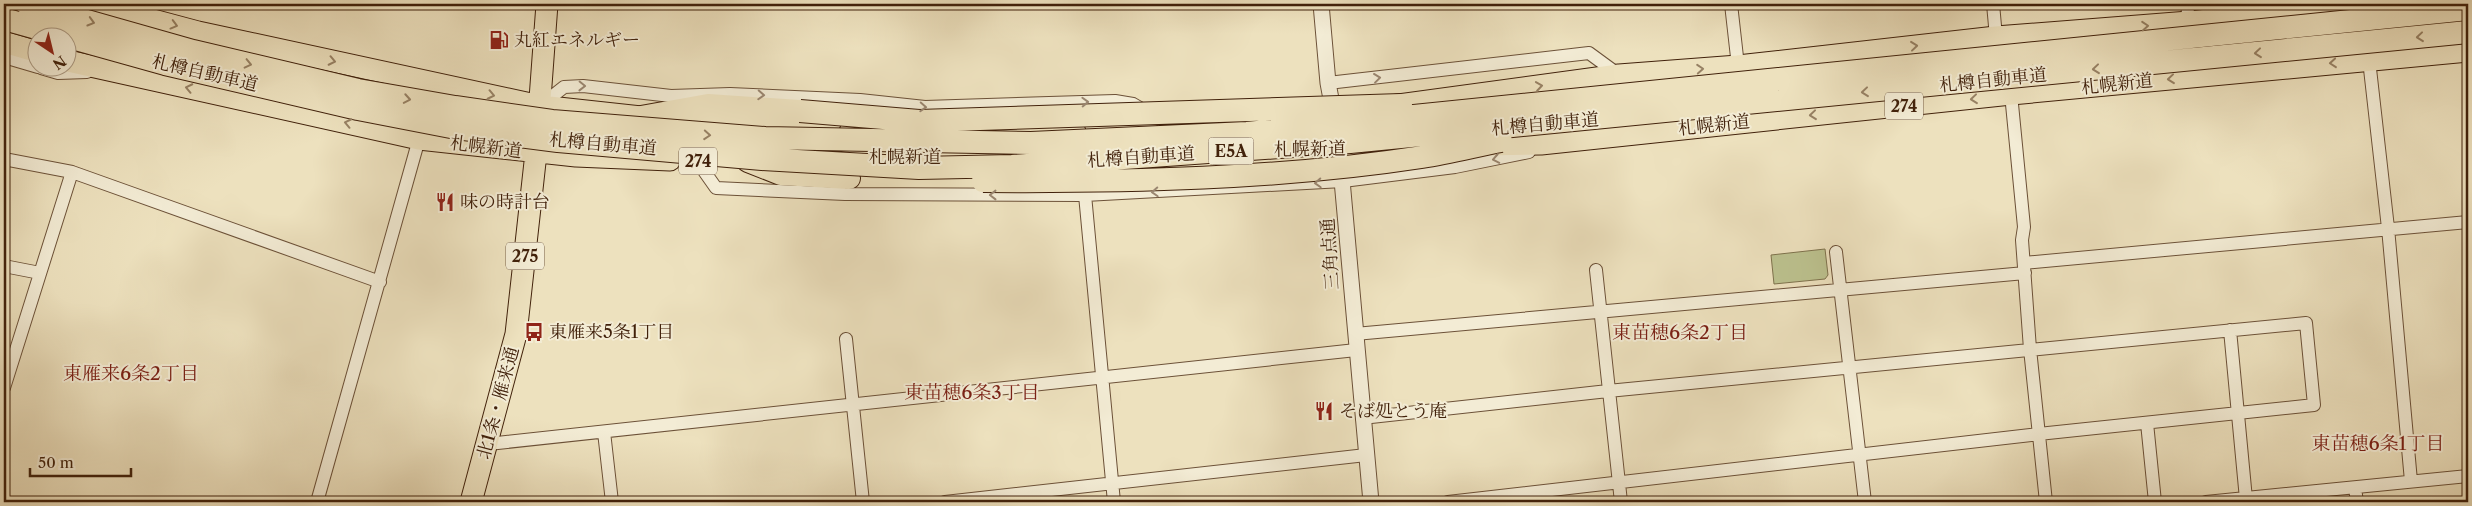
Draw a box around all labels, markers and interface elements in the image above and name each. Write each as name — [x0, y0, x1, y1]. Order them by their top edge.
one-way arrow — [86, 17, 95, 27]
one-way arrow — [169, 19, 178, 30]
one-way arrow — [2142, 20, 2150, 31]
north arrow — [28, 28, 78, 78]
fuel station icon: 丸紅エネルギー — [488, 29, 510, 51]
place label: 丸紅エネルギー — [514, 29, 640, 51]
one-way arrow — [2415, 31, 2423, 42]
one-way arrow — [1910, 41, 1918, 52]
one-way arrow — [2254, 47, 2262, 58]
street label: 札樽自動車道 — [150, 50, 260, 96]
text: N — [49, 52, 70, 74]
one-way arrow — [328, 55, 337, 66]
one-way arrow — [2328, 57, 2336, 68]
one-way arrow — [243, 58, 252, 69]
street label: 札樽自動車道 — [1938, 63, 2048, 97]
one-way arrow — [2092, 63, 2100, 74]
one-way arrow — [1696, 64, 1704, 75]
street label: 札幌新道 — [2080, 69, 2154, 99]
one-way arrow — [2167, 73, 2175, 84]
one-way arrow — [1373, 74, 1381, 84]
one-way arrow — [578, 81, 586, 91]
one-way arrow — [1535, 81, 1543, 92]
one-way arrow — [185, 83, 194, 94]
one-way arrow — [1861, 87, 1869, 98]
one-way arrow — [486, 89, 495, 100]
one-way arrow — [757, 90, 765, 101]
road number: 274 — [1885, 92, 1923, 120]
one-way arrow — [402, 93, 411, 103]
one-way arrow — [1970, 93, 1978, 104]
one-way arrow — [1082, 97, 1090, 107]
one-way arrow — [919, 101, 927, 112]
street label: 札樽自動車道 — [1490, 108, 1600, 140]
one-way arrow — [1808, 109, 1816, 120]
street label: 札幌新道 — [1677, 110, 1751, 140]
one-way arrow — [343, 118, 352, 129]
street label: 札樽自動車道 — [548, 128, 658, 160]
one-way arrow — [703, 129, 711, 140]
street label: 札幌新道 — [449, 132, 523, 162]
street label: 札幌新道 — [1274, 137, 1346, 161]
road number: E5A — [1208, 138, 1254, 164]
street label: 札樽自動車道 — [1086, 142, 1196, 172]
street label: 札幌新道 — [869, 146, 941, 168]
road number: 274 — [679, 148, 717, 175]
one-way arrow — [1491, 153, 1500, 163]
one-way arrow — [1313, 177, 1321, 188]
one-way arrow — [1151, 186, 1159, 197]
one-way arrow — [989, 190, 996, 200]
restaurant icon: 味の時計台 — [434, 191, 456, 213]
place label: 味の時計台 — [460, 191, 550, 213]
street label: 三角点通 — [1317, 217, 1343, 291]
road number: 275 — [506, 242, 544, 270]
bus stop icon: 東雁来5条1丁目 — [523, 321, 545, 343]
place label: 東雁来5条1丁目 — [549, 321, 674, 343]
district label: 東苗穂6条2丁目 — [1612, 321, 1748, 344]
street label: 北1条・雁来通 — [472, 344, 524, 462]
district label: 東雁来6条2丁目 — [63, 362, 199, 385]
district label: 東苗穂6条3丁目 — [904, 381, 1040, 404]
restaurant icon: そば処とう庵 — [1313, 400, 1335, 422]
place label: そば処とう庵 — [1339, 400, 1447, 422]
district label: 東苗穂6条1丁目 — [2311, 432, 2445, 455]
scale bar — [30, 446, 131, 478]
text: 50 m — [38, 453, 74, 472]

